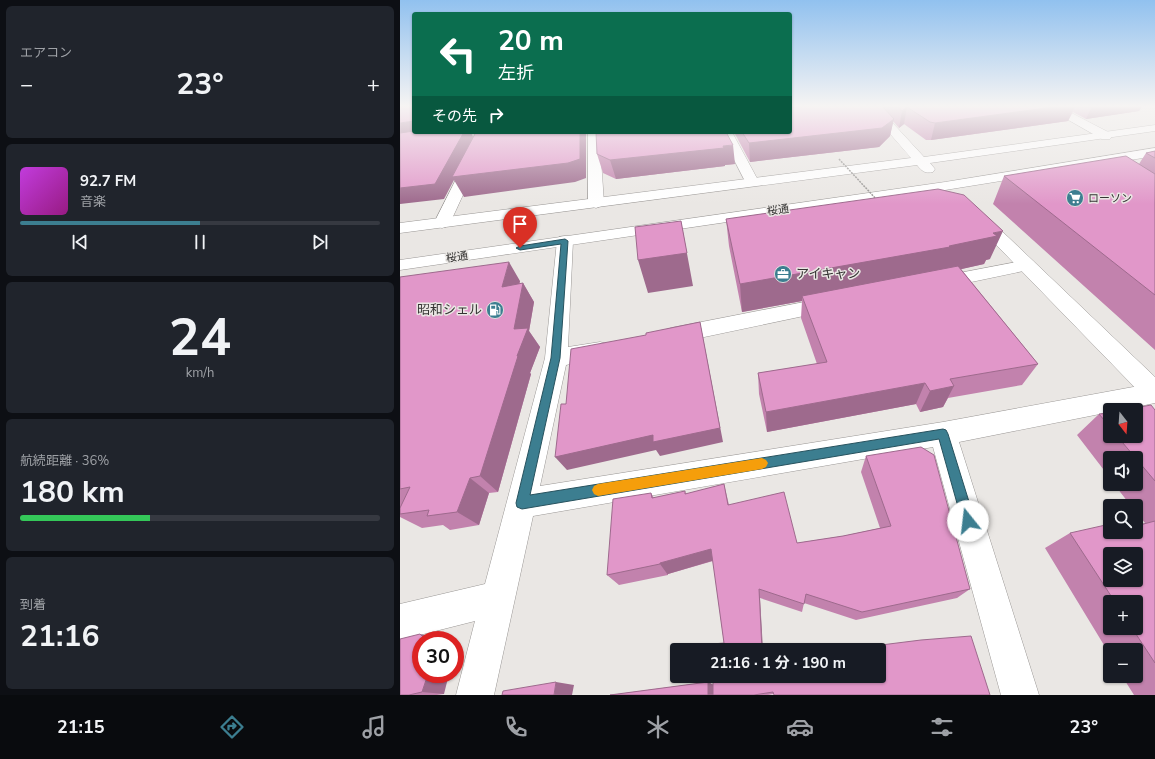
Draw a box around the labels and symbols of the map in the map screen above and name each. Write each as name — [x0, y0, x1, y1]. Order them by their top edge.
supermarket icon: ローソン — [1065, 188, 1085, 208]
place label: ローソン — [1088, 191, 1132, 206]
street label: 桜通 — [766, 201, 790, 219]
pin — [503, 207, 537, 248]
street label: 桜通 — [445, 248, 469, 266]
office icon: アイキャン — [773, 264, 793, 284]
place label: アイキャン — [796, 265, 860, 283]
fuel station icon: 昭和シェル — [485, 300, 505, 320]
place label: 昭和シェル — [417, 301, 482, 319]
north arrow — [1103, 403, 1143, 443]
position arrow — [947, 500, 989, 542]
speed limit sign: 30 — [412, 631, 464, 683]

